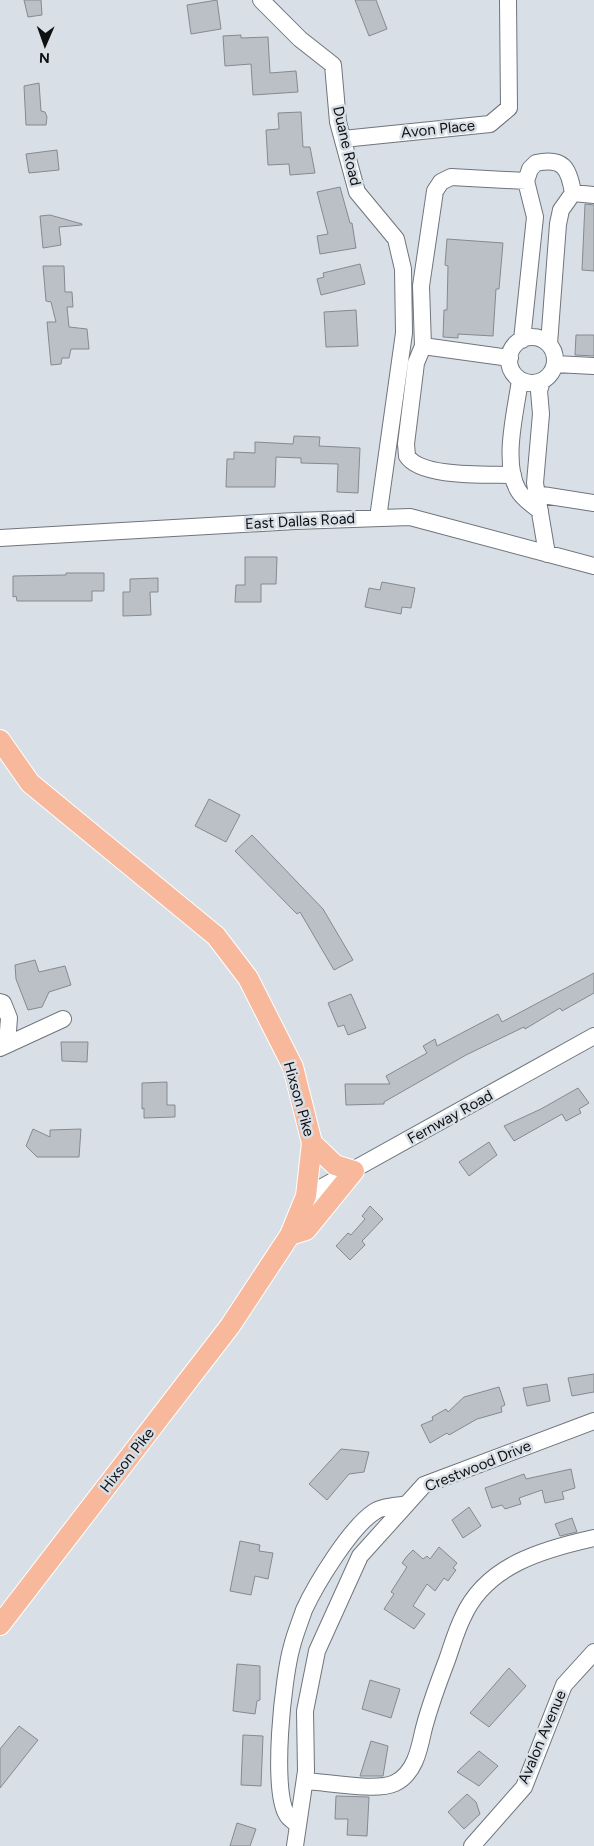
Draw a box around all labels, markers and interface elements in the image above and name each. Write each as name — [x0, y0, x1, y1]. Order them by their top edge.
north arrow — [20, 20, 70, 70]
text: N — [39, 49, 50, 66]
street label: Duane Road — [329, 104, 365, 188]
street label: Avon Place — [400, 116, 476, 142]
street label: East Dallas Road — [244, 509, 356, 533]
street label: Hixson Pike — [280, 1059, 318, 1139]
street label: Fernway Road — [404, 1086, 496, 1148]
street label: Hixson Pike — [96, 1424, 158, 1496]
street label: Crestwood Drive — [422, 1437, 534, 1495]
street label: Avalon Avenue — [514, 1687, 570, 1787]

